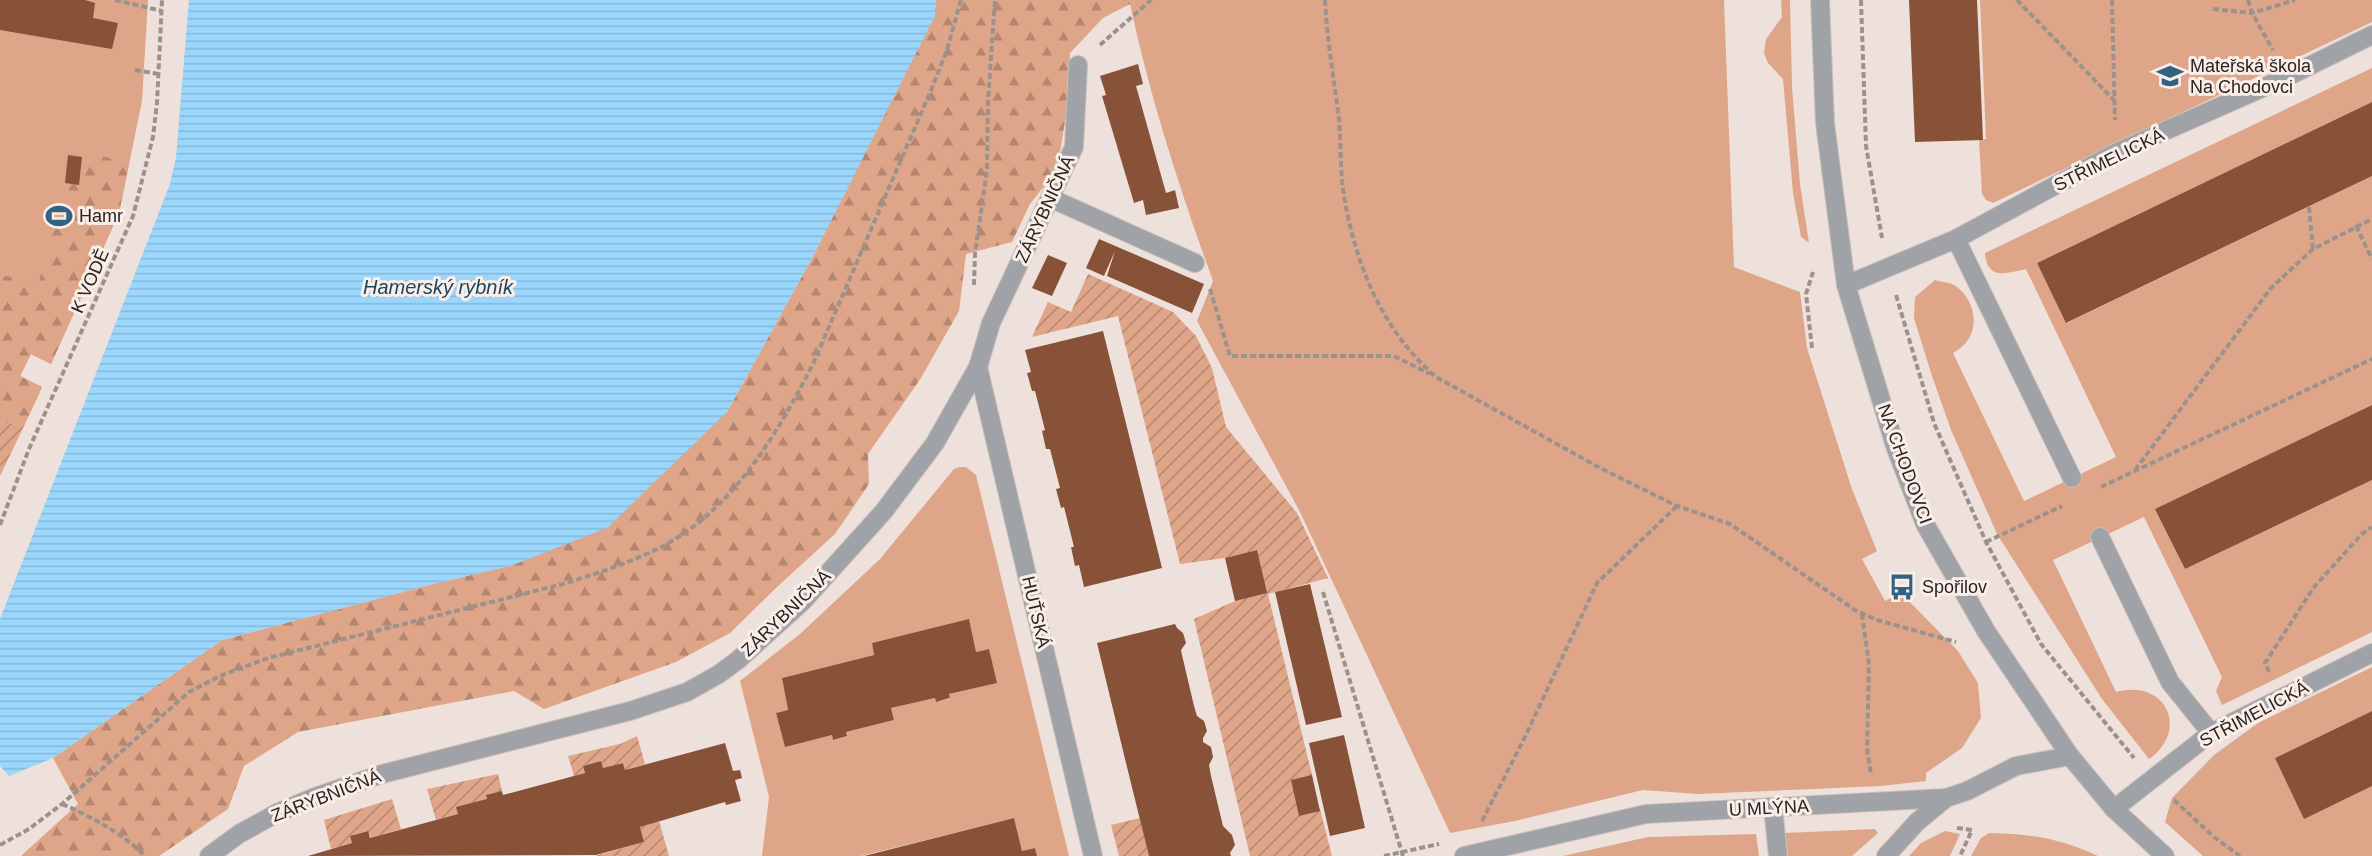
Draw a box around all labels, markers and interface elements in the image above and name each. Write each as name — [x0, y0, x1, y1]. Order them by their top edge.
place label: Mateřská škola Na Chodovci — [2190, 56, 2312, 97]
school or university icon: Mateřská škola Na Chodovci — [2155, 61, 2185, 91]
street label: STŘIMELICKÁ — [2051, 125, 2167, 195]
street label: ZÁRYBNIČNÁ — [1011, 152, 1079, 266]
sports icon: Hamr — [44, 201, 74, 231]
place label: Hamr — [79, 206, 123, 226]
street label: K VODĚ — [67, 246, 113, 316]
water label: Hamerský rybník — [363, 276, 514, 298]
street label: NA CHODOVCI — [1874, 401, 1936, 527]
street label: ZÁRYBNIČNÁ — [737, 565, 835, 660]
bus stop icon: Spořilov — [1887, 572, 1917, 602]
street label: HUŤSKÁ — [1018, 574, 1054, 650]
place label: Spořilov — [1922, 577, 1987, 597]
street label: STŘIMELICKÁ — [2196, 677, 2312, 751]
street label: ZÁRYBNIČNÁ — [268, 765, 384, 826]
street label: U MLÝNA — [1729, 796, 1809, 820]

